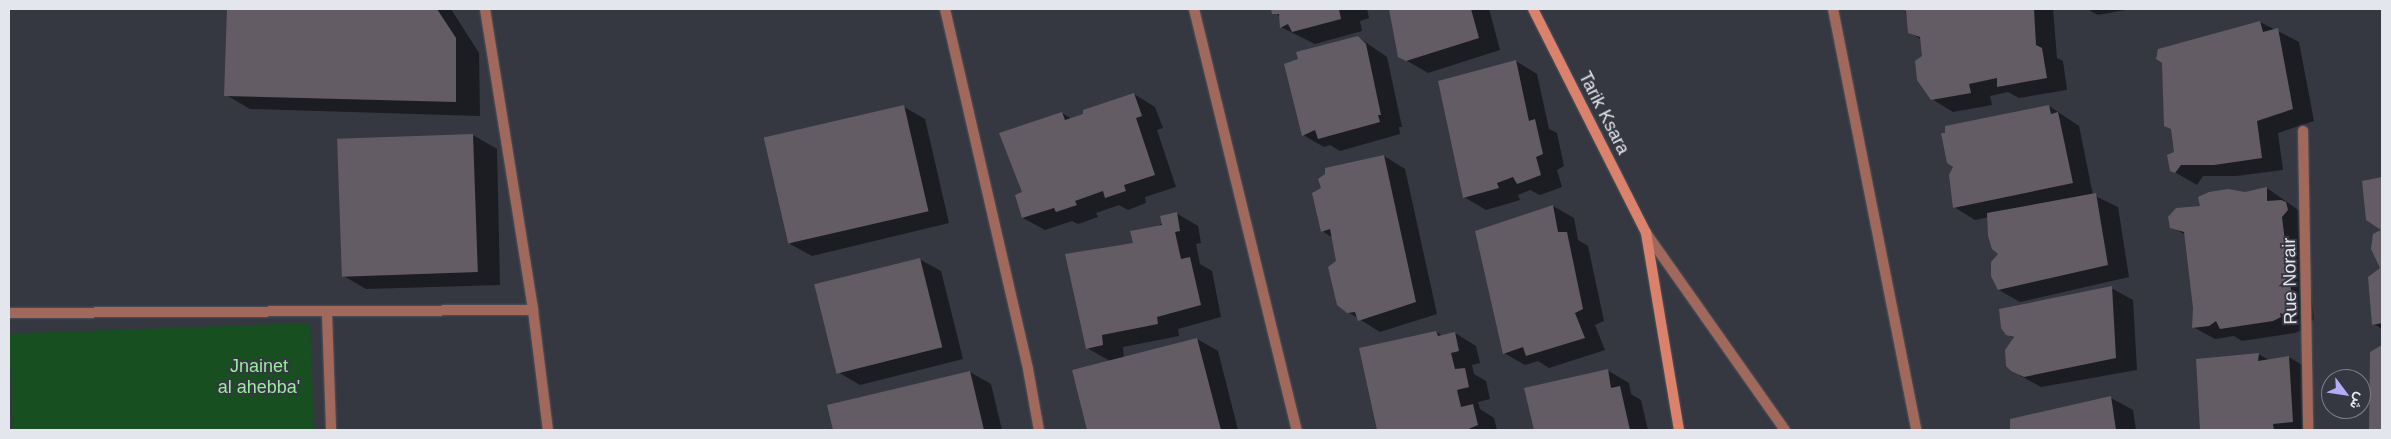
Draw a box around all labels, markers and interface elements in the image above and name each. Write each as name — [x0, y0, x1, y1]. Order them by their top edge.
street label: Tarik Ksara — [1574, 68, 1634, 158]
street label: Rue Norair — [2278, 237, 2302, 325]
park label: Jnainet al ahebba' — [218, 356, 300, 398]
north arrow — [2321, 369, 2371, 419]
text: ش — [2347, 390, 2369, 413]

